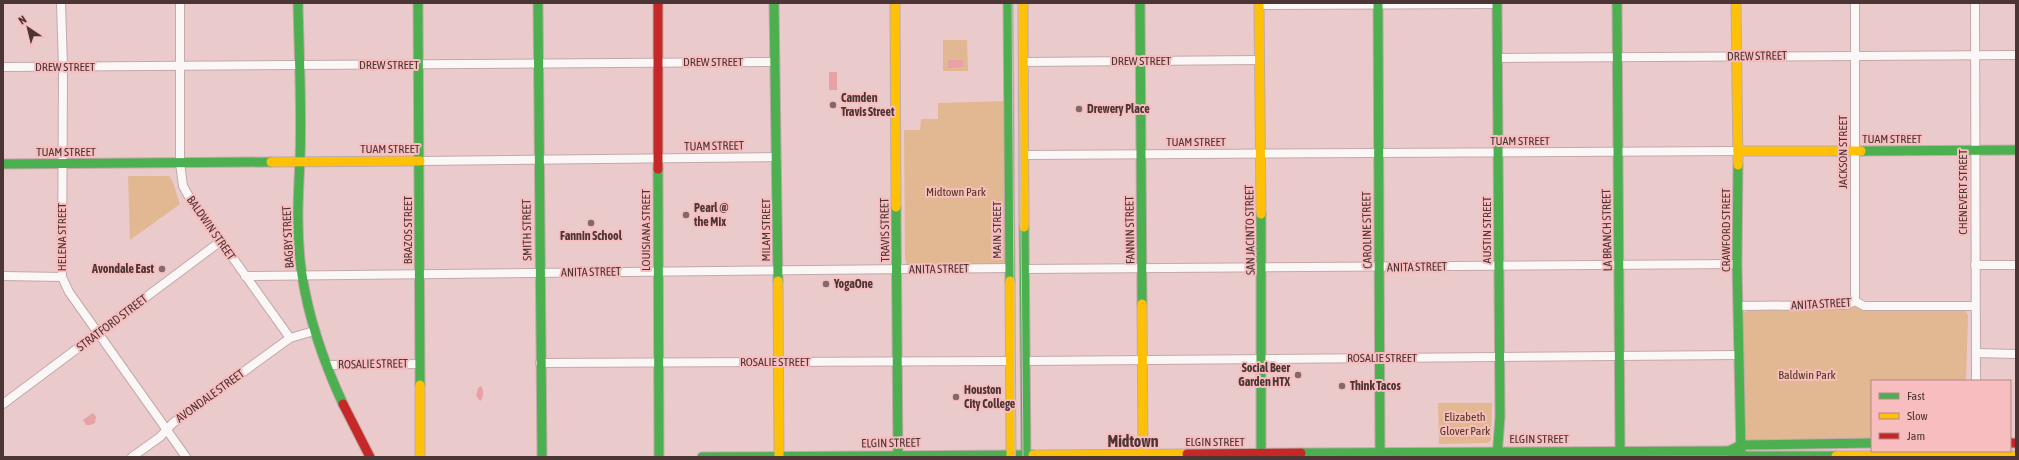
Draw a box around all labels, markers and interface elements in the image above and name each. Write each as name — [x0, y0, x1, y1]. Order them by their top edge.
north arrow — [8, 8, 48, 48]
text: N — [16, 13, 28, 27]
street label: DREW STREET — [1727, 48, 1788, 64]
street label: DREW STREET — [1111, 54, 1172, 68]
street label: DREW STREET — [683, 55, 744, 69]
street label: DREW STREET — [359, 58, 420, 72]
street label: DREW STREET — [35, 60, 96, 74]
place label: Camden Travis Street — [841, 91, 895, 119]
marker: Camden Travis Street — [828, 100, 838, 110]
place label: Drewery Place — [1087, 102, 1150, 116]
marker: Drewery Place — [1074, 104, 1084, 114]
street label: JACKSON STREET — [1836, 114, 1850, 189]
street label: TUAM STREET — [1862, 132, 1923, 146]
street label: TUAM STREET — [1490, 134, 1551, 148]
street label: TUAM STREET — [1166, 135, 1227, 149]
street label: TUAM STREET — [684, 138, 745, 154]
street label: TUAM STREET — [360, 142, 421, 156]
street label: TUAM STREET — [36, 145, 97, 159]
street label: CHENEVERT STREET — [1956, 149, 1970, 235]
street label: SAN JACINTO STREET — [1242, 184, 1258, 275]
park label: Midtown Park — [926, 185, 987, 199]
street label: CRAWFORD STREET — [1719, 187, 1733, 272]
street label: LOUISIANA STREET — [639, 188, 653, 271]
street label: LA BRANCH STREET — [1599, 188, 1615, 271]
street label: CAROLINE STREET — [1359, 190, 1375, 269]
street label: BALDWIN STREET — [184, 193, 239, 263]
street label: BRAZOS STREET — [401, 195, 415, 264]
street label: FANNIN STREET — [1122, 195, 1138, 264]
street label: AUSTIN STREET — [1480, 196, 1494, 263]
street label: TRAVIS STREET — [877, 197, 893, 262]
street label: SMITH STREET — [519, 198, 535, 261]
street label: MILAM STREET — [759, 198, 773, 262]
place label: Pearl @ the Mix — [693, 201, 729, 229]
street label: MAIN STREET — [990, 201, 1004, 259]
street label: HELENA STREET — [55, 202, 69, 271]
street label: BAGBY STREET — [279, 205, 297, 269]
marker: Pearl @ the Mix — [681, 210, 691, 220]
marker: Fannin School — [586, 218, 596, 228]
place label: Fannin School — [560, 229, 623, 243]
street label: ANITA STREET — [1387, 259, 1448, 275]
street label: ANITA STREET — [909, 261, 970, 277]
place label: Avondale East — [91, 262, 155, 276]
marker: Avondale East — [157, 264, 167, 274]
street label: ANITA STREET — [561, 264, 622, 280]
place label: YogaOne — [833, 277, 874, 291]
marker: YogaOne — [821, 279, 831, 289]
street label: STRATFORD STREET — [74, 291, 151, 354]
street label: ANITA STREET — [1791, 295, 1852, 313]
street label: ROSALIE STREET — [1347, 351, 1418, 365]
street label: ROSALIE STREET — [740, 355, 811, 369]
street label: ROSALIE STREET — [338, 356, 409, 372]
place label: Social Beer Garden HTX — [1238, 361, 1291, 389]
street label: AVONDALE STREET — [173, 366, 248, 426]
park label: Baldwin Park — [1778, 368, 1836, 382]
marker: Social Beer Garden HTX — [1293, 370, 1303, 380]
place label: Think Tacos — [1350, 379, 1401, 393]
legend — [1871, 380, 2011, 452]
marker: Think Tacos — [1337, 381, 1347, 391]
place label: Houston City College — [964, 383, 1016, 411]
text: Fast — [1907, 389, 1925, 403]
marker: Houston City College — [951, 392, 961, 402]
text: Slow — [1907, 409, 1928, 423]
park label: Elizabeth Glover Park — [1440, 410, 1491, 438]
text: Jam — [1907, 429, 1925, 443]
district label: Midtown — [1107, 432, 1159, 450]
street label: ELGIN STREET — [1509, 432, 1569, 446]
street label: ELGIN STREET — [861, 435, 922, 451]
street label: ELGIN STREET — [1185, 435, 1245, 449]

